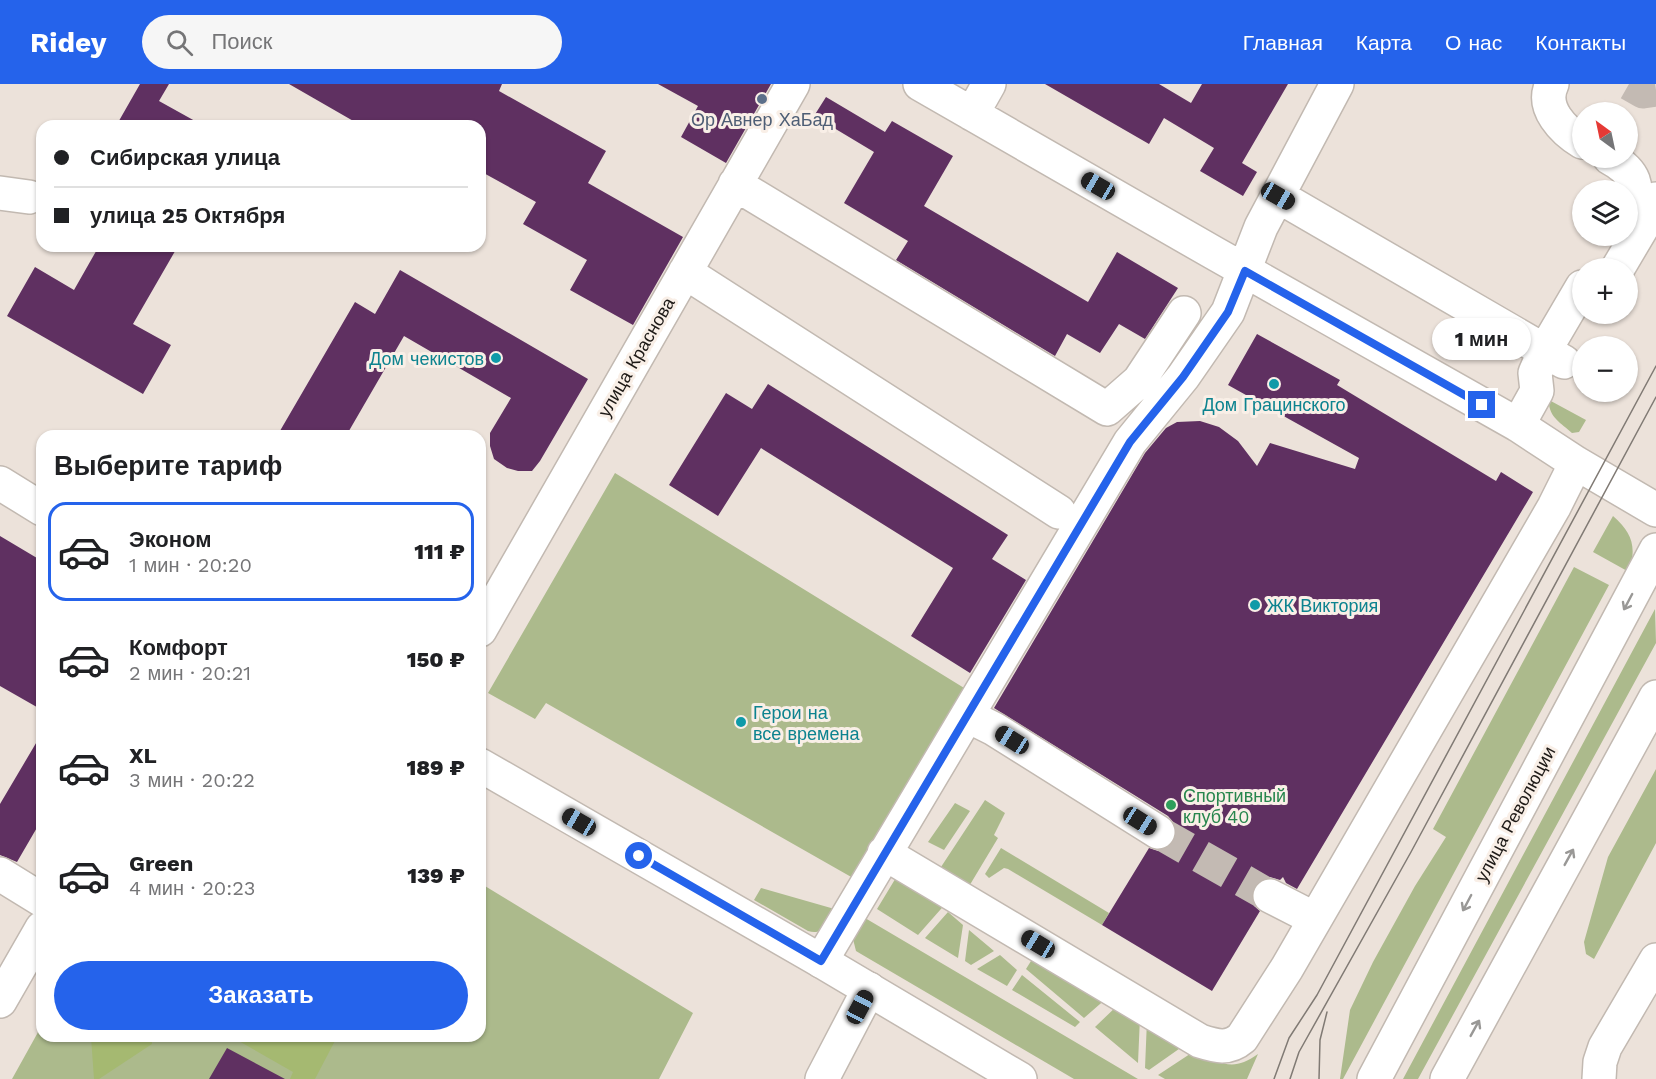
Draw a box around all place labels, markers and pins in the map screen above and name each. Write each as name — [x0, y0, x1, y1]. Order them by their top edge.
marker: Ор Авнер ХаБад — [755, 92, 769, 106]
place label: Ор Авнер ХаБад — [691, 109, 834, 130]
place label: Дом чекистов — [369, 348, 484, 369]
marker: Дом чекистов — [489, 351, 503, 365]
marker: Дом Грацинского — [1267, 377, 1281, 391]
place label: Дом Грацинского — [1202, 394, 1346, 415]
place label: ЖК Виктория — [1267, 595, 1378, 616]
marker: ЖК Виктория — [1248, 598, 1262, 612]
place label: Герои на все времена — [753, 702, 860, 744]
marker: Герои на все времена — [734, 715, 748, 729]
place label: Спортивный клуб 40 — [1183, 785, 1286, 827]
marker: Спортивный клуб 40 — [1164, 798, 1178, 812]

